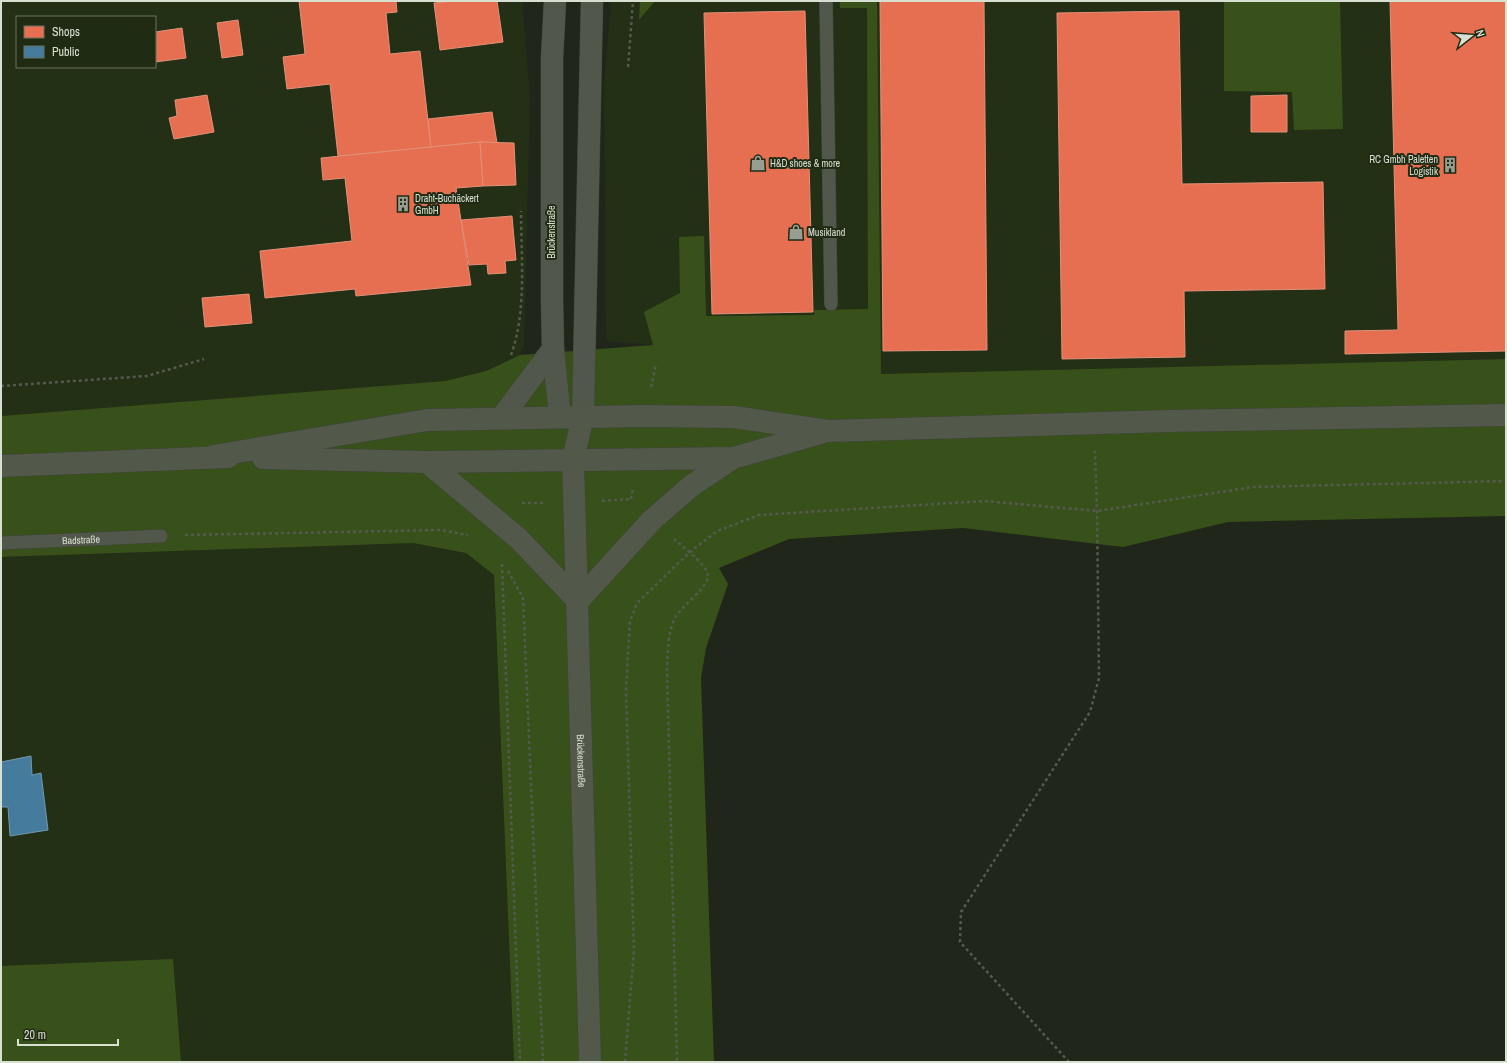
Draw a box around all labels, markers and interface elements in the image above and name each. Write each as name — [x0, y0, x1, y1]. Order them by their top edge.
legend — [16, 16, 156, 68]
north arrow — [1451, 16, 1491, 56]
text: Shops — [52, 24, 80, 40]
text: N — [1473, 28, 1488, 38]
text: Public — [52, 44, 79, 60]
place label: RC Gmbh Paletten Logistik — [1369, 153, 1439, 178]
shop icon: H&D shoes & more — [749, 154, 767, 172]
building icon: RC Gmbh Paletten Logistik — [1441, 156, 1459, 174]
place label: H&D shoes & more — [770, 157, 841, 170]
place label: Draht-Buchäckert GmbH — [415, 192, 480, 217]
building icon: Draht-Buchäckert GmbH — [394, 195, 412, 213]
street label: Brückenstraße — [545, 205, 558, 259]
shop icon: Musikland — [787, 223, 805, 241]
place label: Musikland — [808, 226, 845, 239]
street label: Badstraße — [62, 533, 101, 547]
street label: Brückenstraße — [574, 734, 588, 788]
scale bar — [18, 1021, 118, 1047]
text: 20 m — [24, 1027, 46, 1043]

